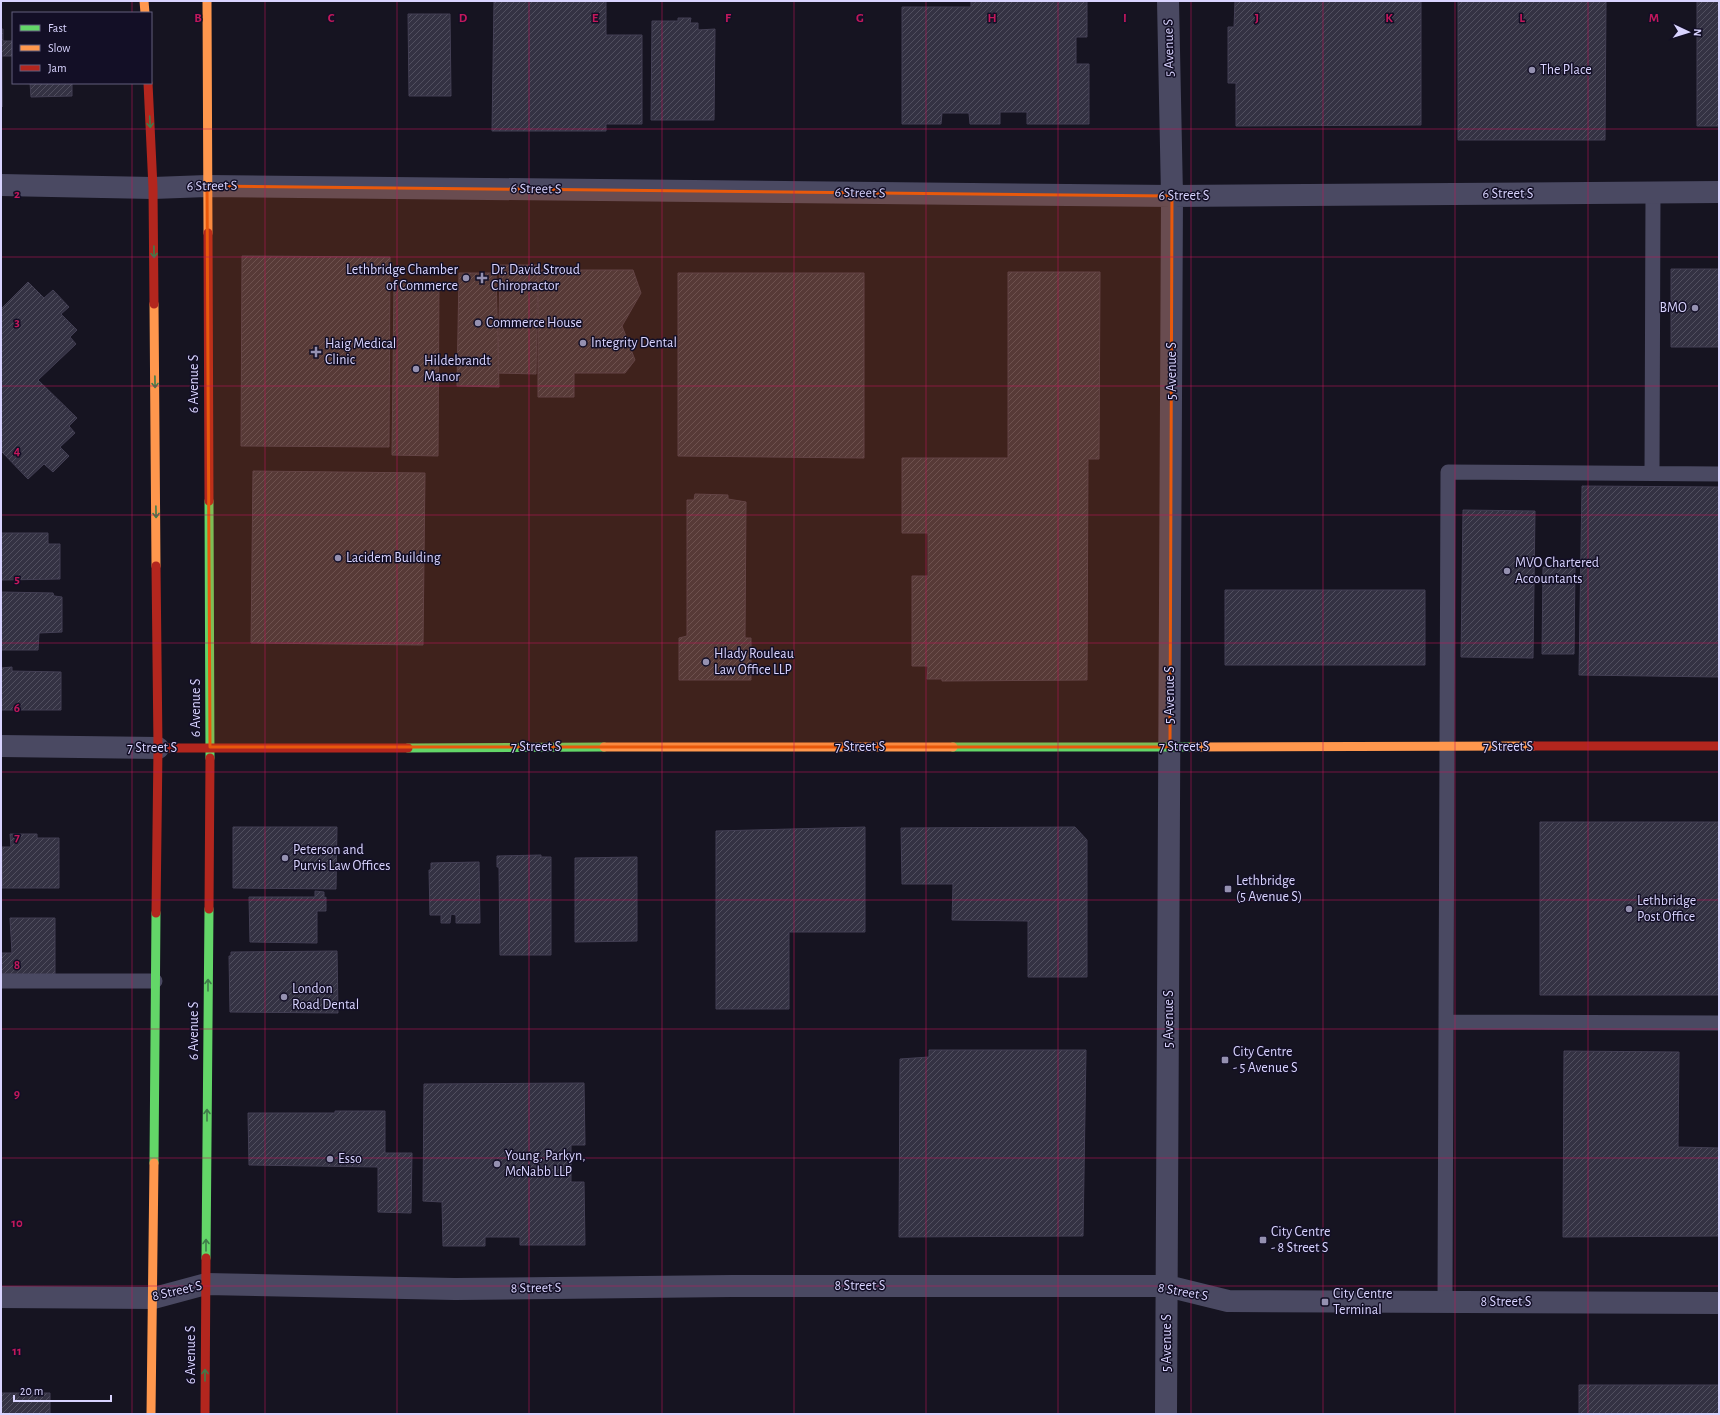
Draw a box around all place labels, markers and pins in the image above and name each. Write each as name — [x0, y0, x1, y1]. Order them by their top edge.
place label: The Place — [1540, 63, 1592, 77]
marker: The Place — [1527, 65, 1537, 75]
place label: Lethbridge Chamber of Commerce — [346, 263, 458, 293]
place label: Dr. David Stroud Chiropractor — [491, 263, 580, 293]
marker: Dr. David Stroud Chiropractor — [476, 272, 488, 284]
marker: Lethbridge Chamber of Commerce — [461, 273, 471, 283]
place label: BMO — [1660, 301, 1687, 315]
marker: BMO — [1690, 303, 1700, 313]
place label: Commerce House — [486, 316, 582, 330]
marker: Commerce House — [473, 318, 483, 328]
place label: Integrity Dental — [591, 336, 677, 350]
place label: Haig Medical Clinic — [325, 337, 396, 367]
marker: Integrity Dental — [578, 338, 588, 348]
marker: Haig Medical Clinic — [310, 346, 322, 358]
place label: Hildebrandt Manor — [424, 354, 491, 384]
marker: Hildebrandt Manor — [411, 364, 421, 374]
place label: Lacidem Building — [346, 551, 441, 565]
marker: Lacidem Building — [333, 553, 343, 563]
place label: MVO Chartered Accountants — [1515, 556, 1599, 586]
marker: MVO Chartered Accountants — [1502, 566, 1512, 576]
place label: Hlady Rouleau Law Office LLP — [714, 647, 794, 677]
marker: Hlady Rouleau Law Office LLP — [701, 657, 711, 667]
place label: Peterson and Purvis Law Offices — [293, 843, 390, 873]
marker: Peterson and Purvis Law Offices — [280, 853, 290, 863]
place label: Lethbridge (5 Avenue S) — [1236, 874, 1302, 904]
marker: Lethbridge (5 Avenue S) — [1223, 884, 1233, 894]
place label: Lethbridge Post Office — [1637, 894, 1696, 924]
marker: Lethbridge Post Office — [1624, 904, 1634, 914]
place label: London Road Dental — [292, 982, 359, 1012]
marker: London Road Dental — [279, 992, 289, 1002]
place label: City Centre - 5 Avenue S — [1233, 1045, 1298, 1075]
marker: City Centre - 5 Avenue S — [1220, 1055, 1230, 1065]
place label: Young, Parkyn, McNabb LLP — [505, 1149, 586, 1179]
place label: Esso — [338, 1152, 362, 1166]
marker: Esso — [325, 1154, 335, 1164]
marker: Young, Parkyn, McNabb LLP — [492, 1159, 502, 1169]
place label: City Centre - 8 Street S — [1271, 1225, 1331, 1255]
marker: City Centre - 8 Street S — [1258, 1235, 1268, 1245]
place label: City Centre Terminal — [1333, 1287, 1393, 1317]
marker: City Centre Terminal — [1320, 1297, 1330, 1307]

